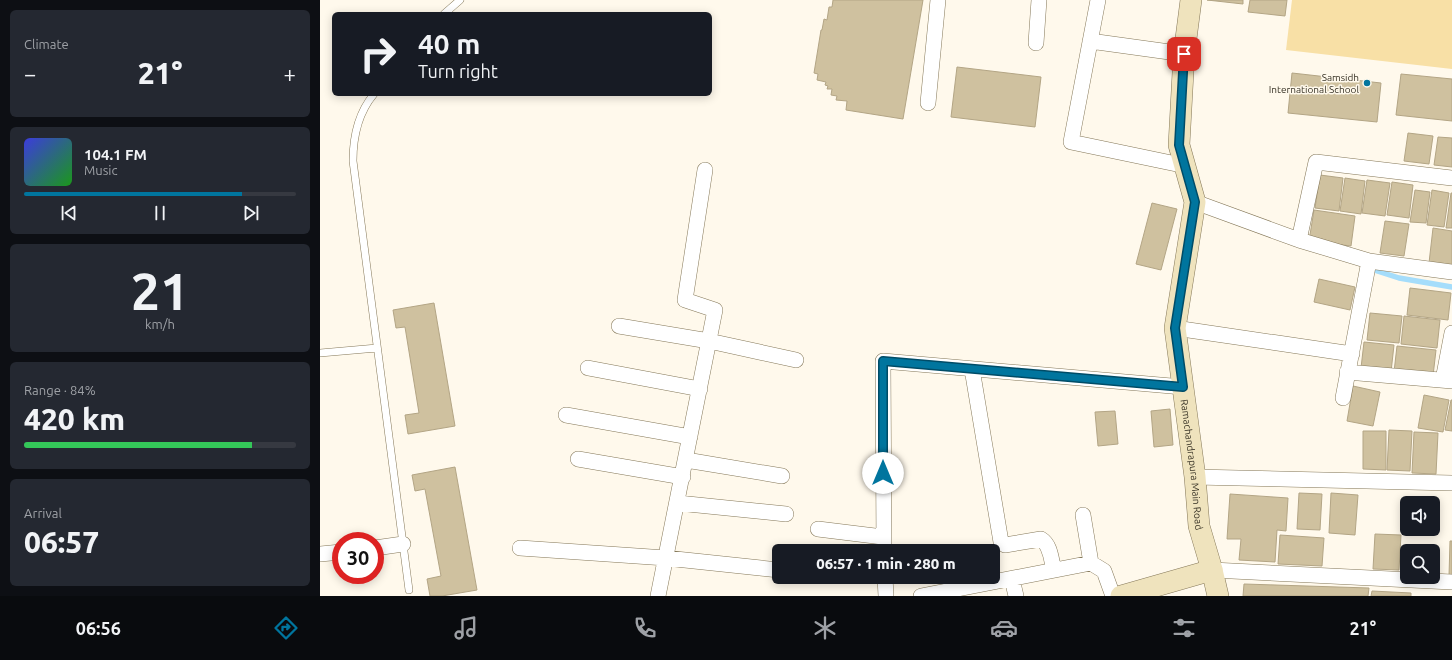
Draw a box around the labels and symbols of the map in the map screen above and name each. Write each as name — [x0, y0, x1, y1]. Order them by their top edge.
pin — [1167, 37, 1201, 71]
place label: Samsidh International School — [1269, 72, 1359, 95]
marker: Samsidh International School — [1362, 78, 1372, 88]
street label: Ramachandrapura Main Road — [1179, 399, 1205, 531]
position arrow — [862, 452, 904, 494]
speed limit sign: 30 — [332, 532, 384, 584]

